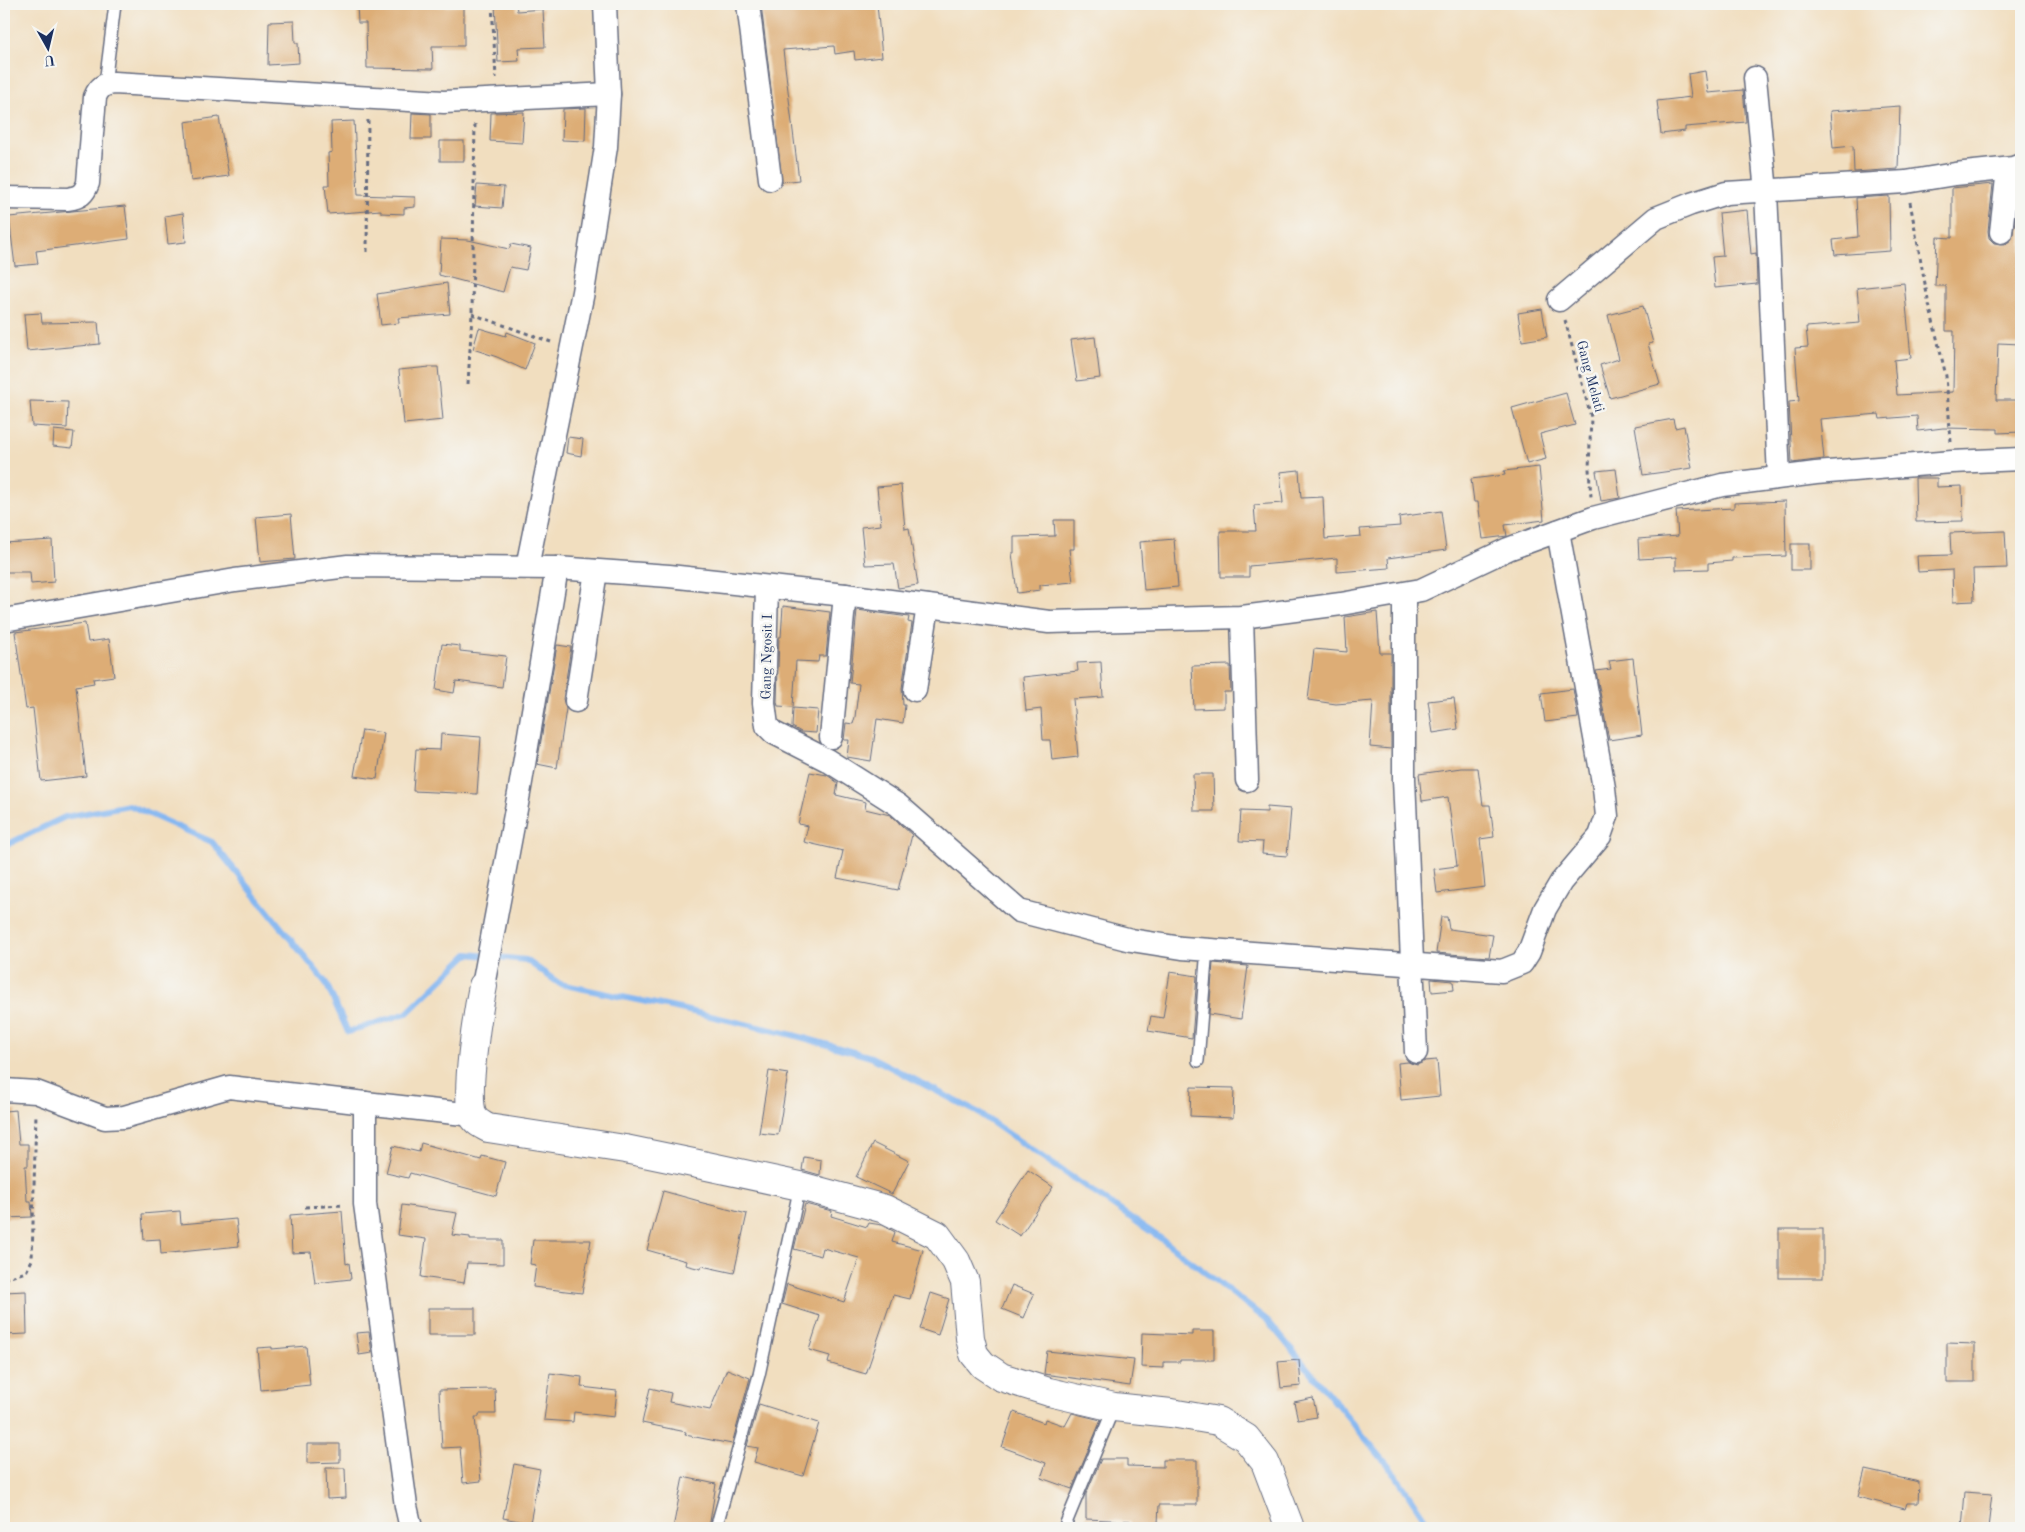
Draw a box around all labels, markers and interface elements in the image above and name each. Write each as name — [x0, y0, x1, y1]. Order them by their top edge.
north arrow — [22, 22, 72, 72]
text: U — [43, 52, 56, 68]
street label: Gang Melati — [1574, 339, 1606, 414]
street label: Gang Ngosit I — [759, 614, 775, 700]

